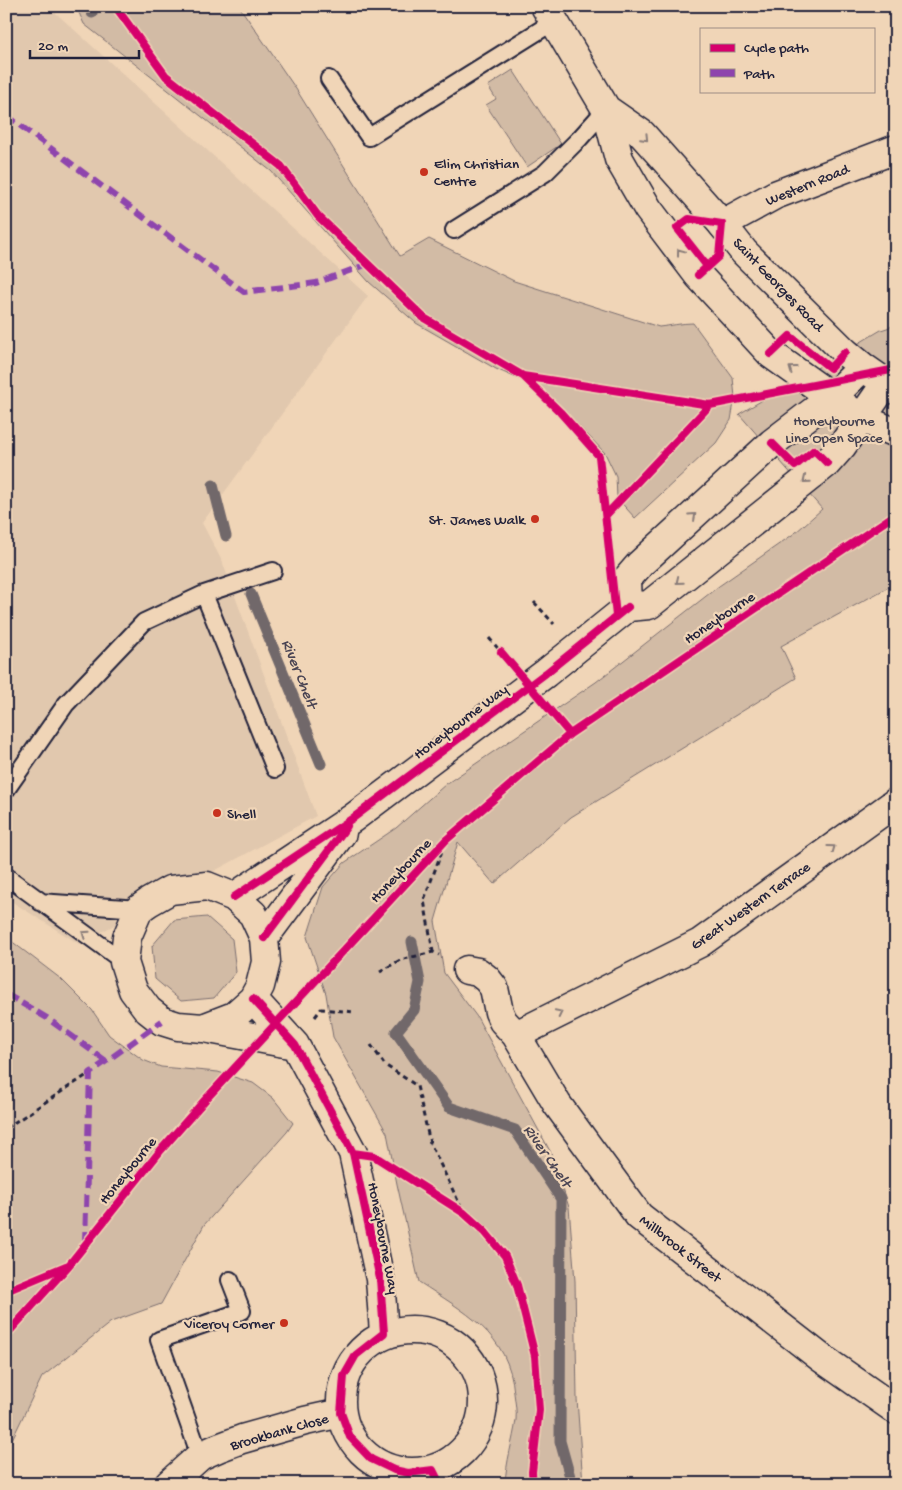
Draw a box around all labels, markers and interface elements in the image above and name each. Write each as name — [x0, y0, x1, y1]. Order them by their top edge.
scale bar — [30, 28, 139, 60]
legend — [700, 28, 874, 92]
text: 20 m — [38, 38, 68, 56]
text: Cycle path — [744, 40, 809, 58]
text: Path — [743, 66, 775, 84]
one-way arrow — [639, 132, 648, 141]
place label: Elim Christian Centre — [434, 156, 519, 191]
street label: Western Road — [763, 160, 853, 211]
marker: Elim Christian Centre — [418, 166, 430, 178]
street label: Saint Georges Road — [728, 235, 828, 337]
one-way arrow — [678, 249, 686, 258]
one-way arrow — [788, 366, 798, 375]
park label: Honeybourne Line Open Space — [785, 413, 883, 448]
one-way arrow — [802, 474, 811, 483]
place label: St. James Walk — [429, 512, 526, 530]
marker: St. James Walk — [529, 513, 541, 525]
one-way arrow — [687, 513, 696, 522]
one-way arrow — [675, 576, 684, 585]
street label: Honeybourne — [681, 588, 759, 649]
water label: River Chelt — [275, 637, 321, 714]
street label: Honeybourne Way — [410, 681, 512, 764]
place label: Shell — [227, 806, 256, 824]
marker: Shell — [211, 807, 223, 819]
street label: Honeybourne — [367, 835, 436, 907]
one-way arrow — [826, 845, 836, 854]
street label: Great Western Terrace — [688, 858, 815, 955]
one-way arrow — [81, 931, 91, 940]
one-way arrow — [554, 1009, 563, 1019]
water label: River Chelt — [518, 1122, 576, 1194]
street label: Honeybourne — [96, 1134, 161, 1209]
street label: Honeybourne Way — [362, 1181, 402, 1296]
street label: Millbrook Street — [635, 1212, 726, 1288]
place label: Viceroy Corner — [183, 1316, 276, 1334]
marker: Viceroy Corner — [278, 1317, 290, 1329]
street label: Brookbank Close — [227, 1410, 331, 1456]

